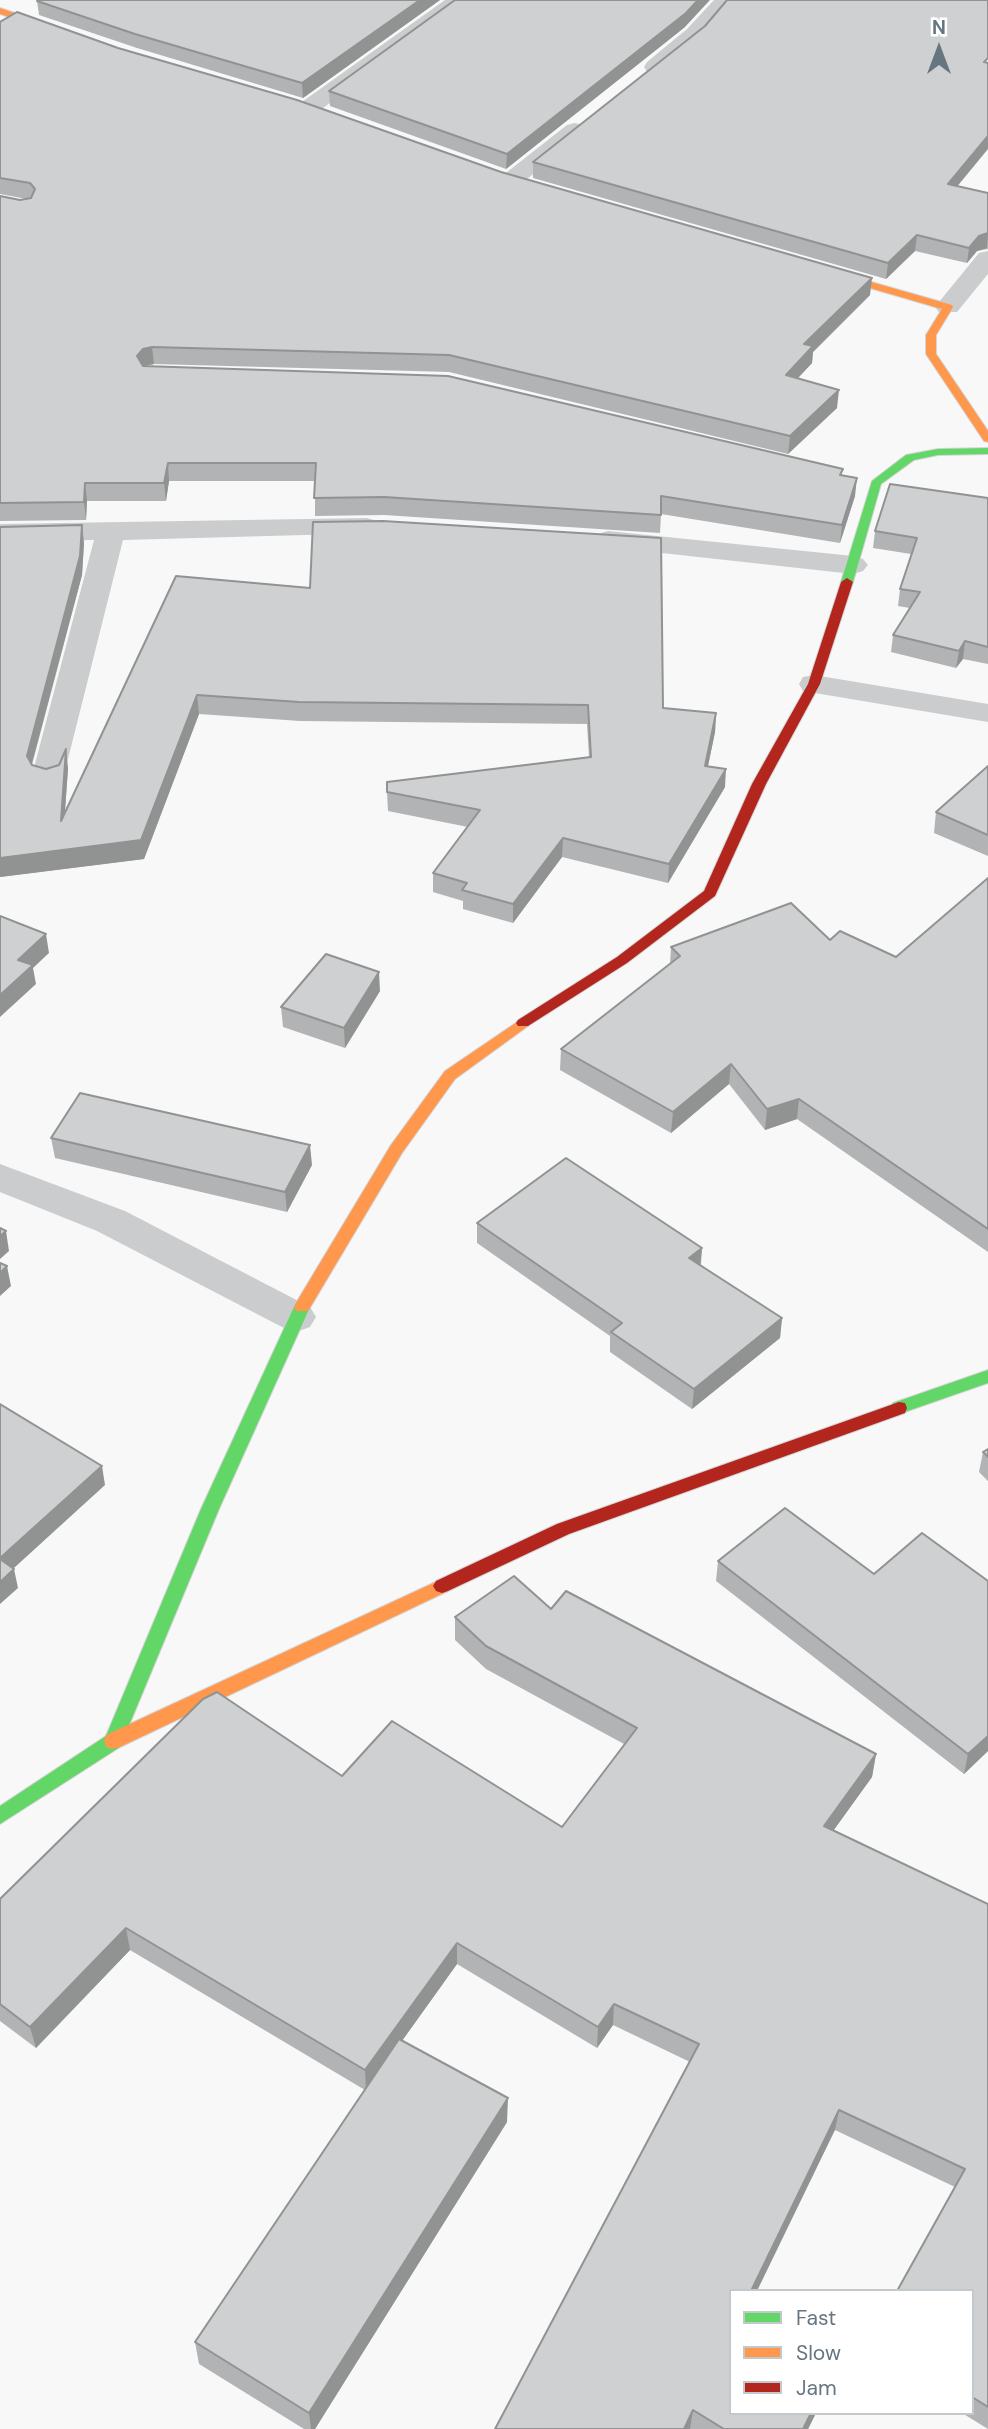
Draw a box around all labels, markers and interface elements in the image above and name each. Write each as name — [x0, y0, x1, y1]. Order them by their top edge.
north arrow — [904, 14, 974, 84]
text: N — [932, 15, 946, 40]
legend — [729, 2289, 974, 2415]
text: Fast — [796, 2304, 836, 2332]
text: Slow — [796, 2339, 841, 2367]
text: Jam — [796, 2374, 837, 2402]

